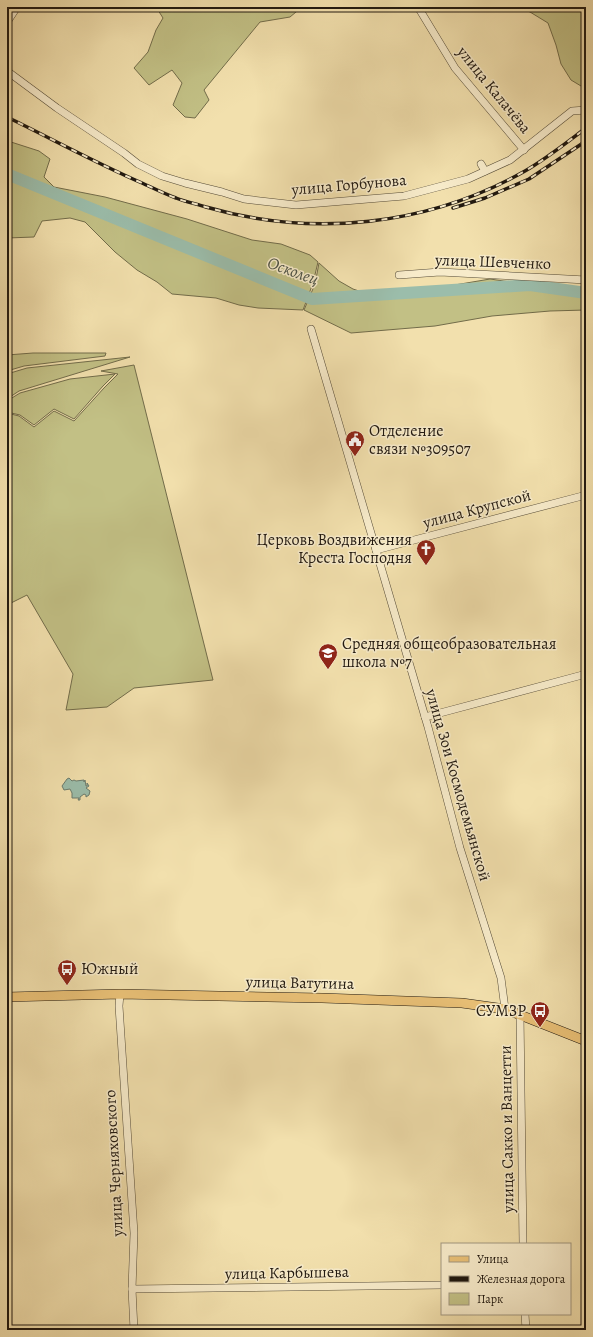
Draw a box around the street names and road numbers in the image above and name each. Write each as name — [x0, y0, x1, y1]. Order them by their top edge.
street label: улица Калачёва — [451, 41, 537, 139]
street label: улица Горбунова — [290, 169, 408, 201]
street label: улица Шевченко — [434, 249, 551, 275]
street label: улица Крупской — [420, 484, 533, 534]
street label: улица Зои Космодемьянской — [420, 685, 496, 884]
street label: улица Ватутина — [245, 971, 355, 995]
street label: улица Сакко и Ванцетти — [495, 1045, 519, 1214]
street label: улица Черняховского — [99, 1089, 129, 1238]
street label: улица Карбышева — [224, 1261, 350, 1285]

